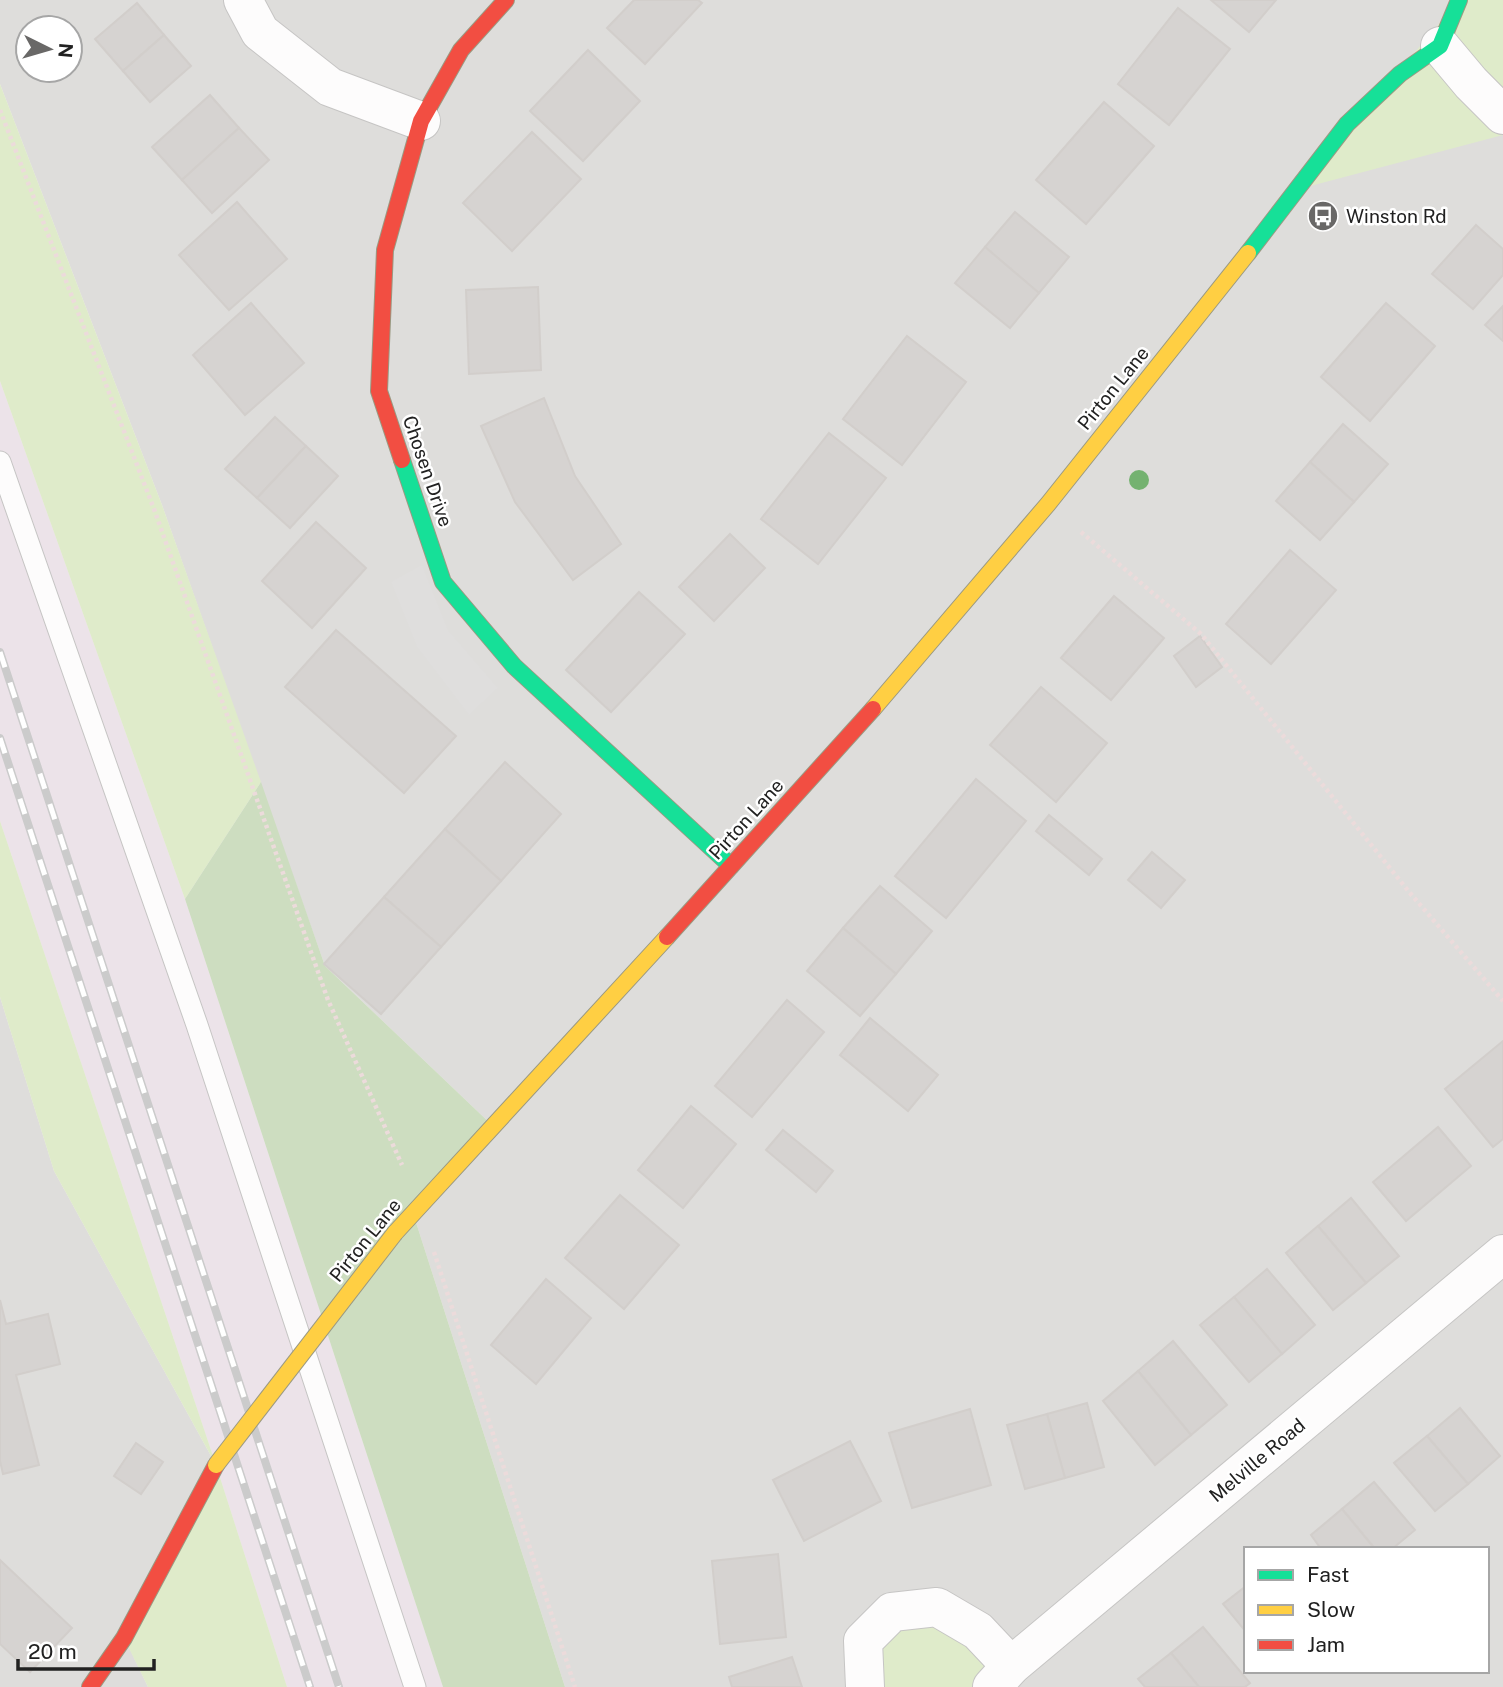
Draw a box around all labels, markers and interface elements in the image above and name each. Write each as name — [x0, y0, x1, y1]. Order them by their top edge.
north arrow — [14, 14, 84, 84]
text: N — [54, 42, 78, 59]
bus stop icon: Winston Rd — [1306, 199, 1340, 233]
place label: Winston Rd — [1346, 205, 1447, 227]
street label: Pirton Lane — [1073, 342, 1153, 434]
street label: Chosen Drive — [399, 413, 457, 529]
street label: Pirton Lane — [704, 774, 788, 864]
street label: Pirton Lane — [325, 1194, 405, 1286]
street label: Melville Road — [1205, 1414, 1309, 1506]
legend — [1244, 1547, 1489, 1673]
text: Fast — [1307, 1562, 1349, 1587]
text: Slow — [1307, 1597, 1355, 1622]
scale bar — [18, 1628, 154, 1672]
text: Jam — [1307, 1632, 1345, 1657]
text: 20 m — [28, 1639, 77, 1664]

